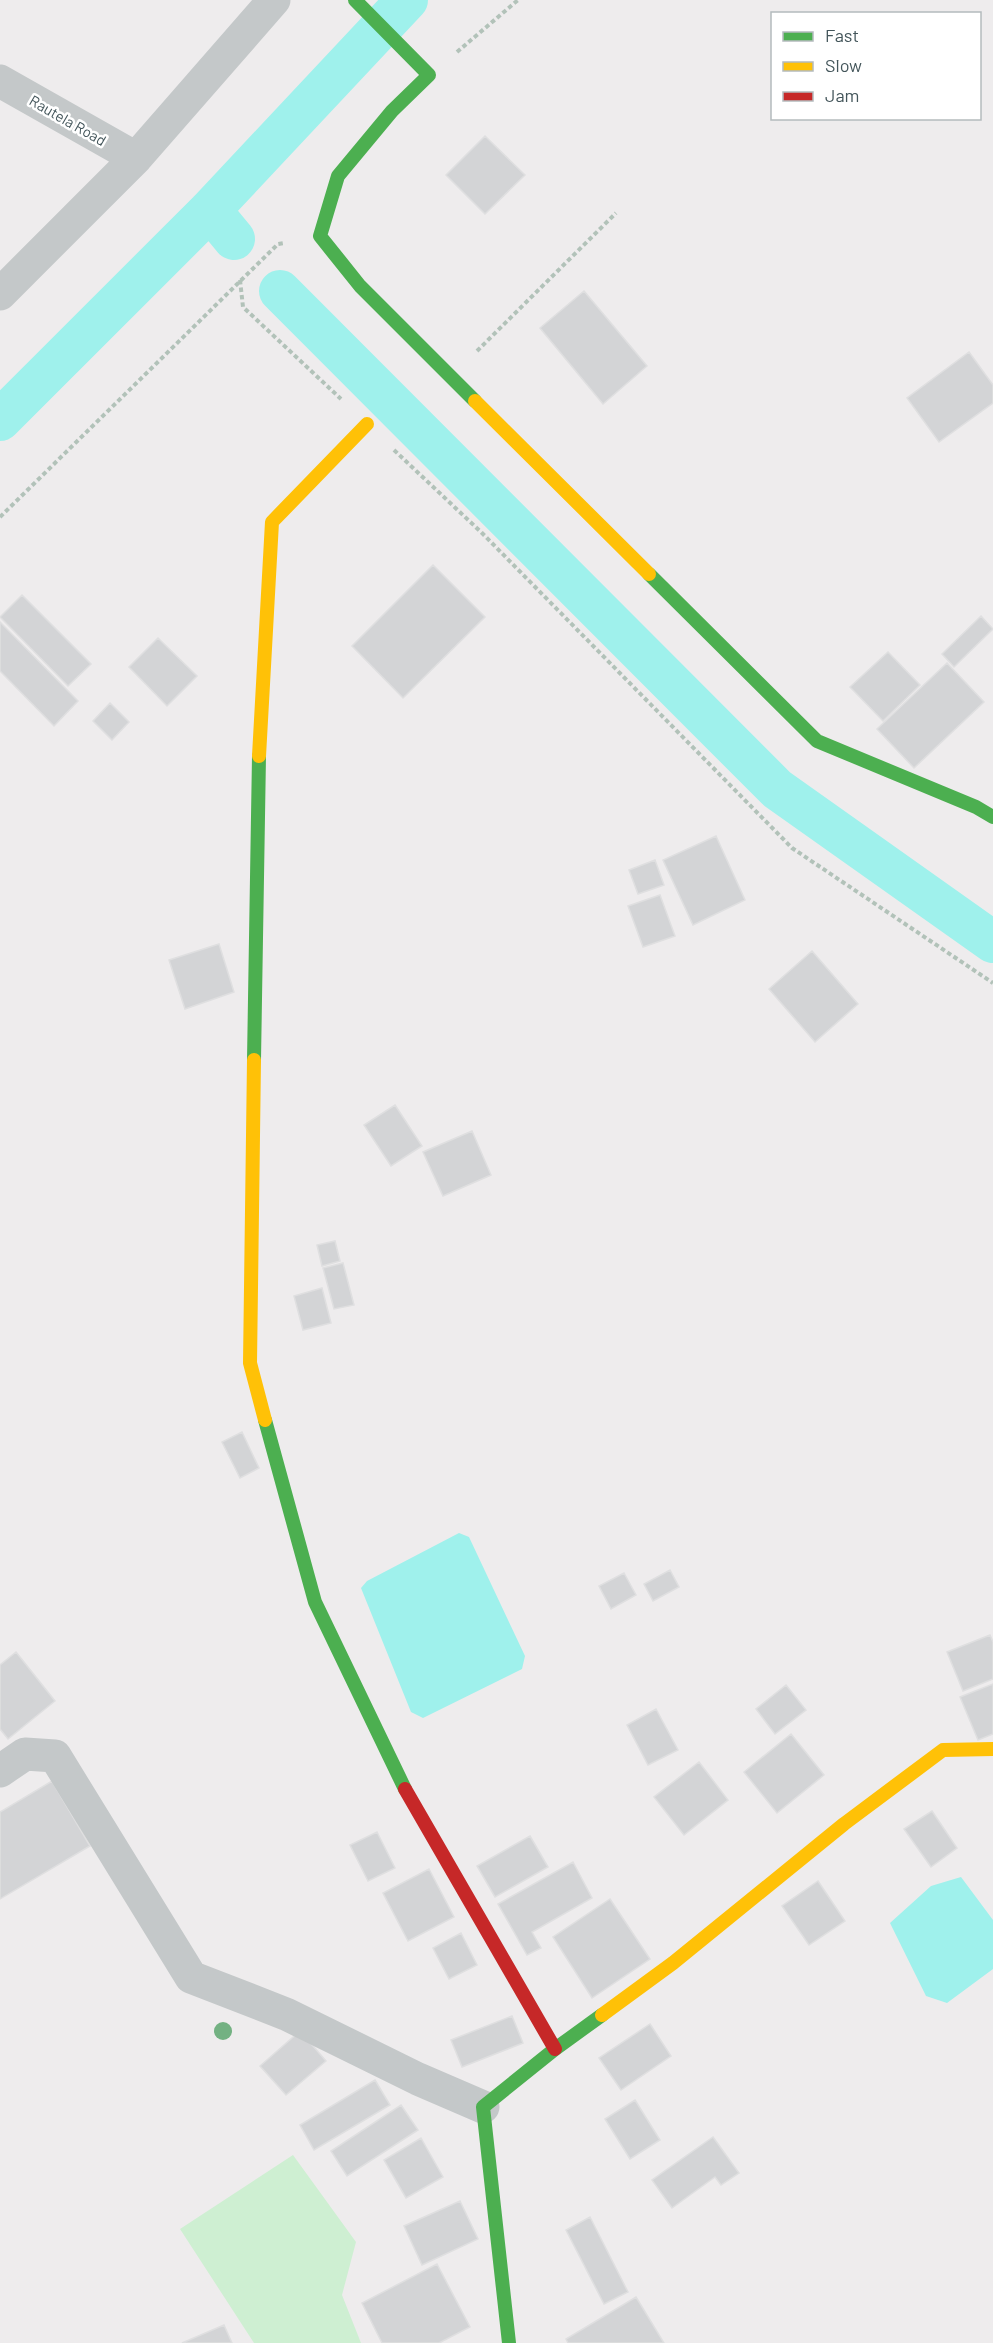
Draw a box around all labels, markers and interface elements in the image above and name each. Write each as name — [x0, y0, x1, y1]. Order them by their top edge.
legend — [771, 12, 981, 120]
text: Fast — [825, 24, 859, 46]
text: Slow — [825, 54, 862, 76]
text: Jam — [825, 84, 859, 106]
street label: Rautela Road — [27, 91, 109, 149]

